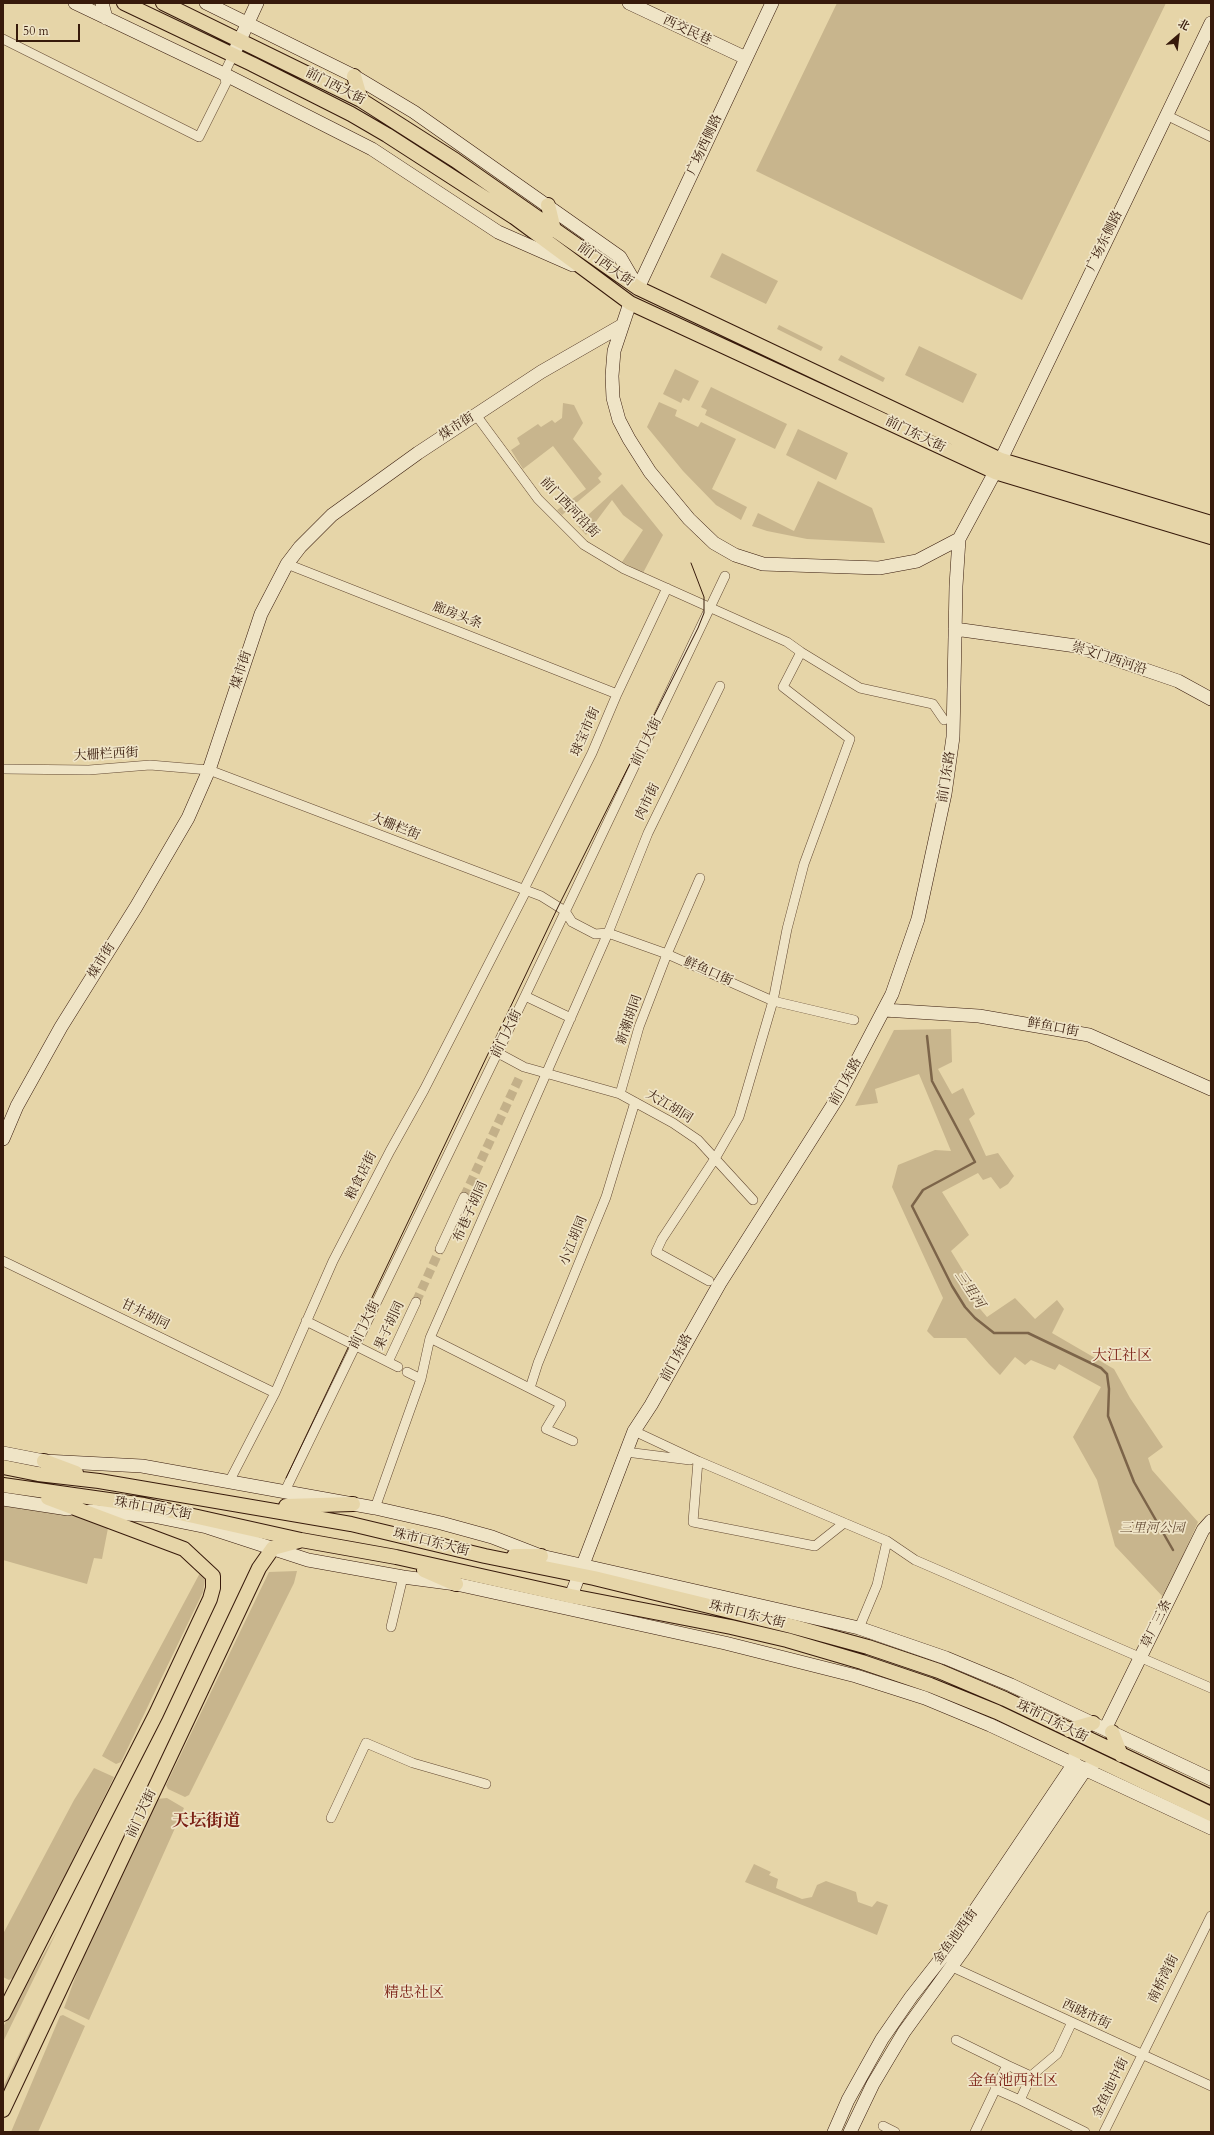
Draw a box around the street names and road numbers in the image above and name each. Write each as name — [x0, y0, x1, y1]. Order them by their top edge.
street label: 西交民巷 — [660, 13, 714, 49]
street label: 前门西大街 — [303, 65, 367, 109]
street label: 广场西侧路 — [684, 112, 726, 178]
street label: 广场东侧路 — [1084, 208, 1126, 274]
street label: 前门西大街 — [574, 240, 636, 290]
street label: 煤市街 — [436, 410, 478, 444]
street label: 前门东大街 — [882, 414, 948, 456]
street label: 前门西河沿街 — [536, 475, 602, 541]
street label: 廊房头条 — [430, 599, 484, 633]
street label: 崇文门西河沿 — [1069, 640, 1149, 678]
street label: 煤市街 — [229, 649, 255, 691]
street label: 球宝市街 — [568, 705, 604, 759]
street label: 前门大街 — [629, 715, 665, 769]
street label: 大栅栏西街 — [73, 746, 139, 764]
street label: 前门东路 — [935, 750, 959, 804]
street label: 肉市街 — [632, 781, 664, 823]
street label: 大栅栏街 — [368, 810, 422, 844]
street label: 煤市街 — [85, 940, 119, 982]
street label: 鲜鱼口街 — [681, 954, 735, 990]
street label: 新潮胡同 — [614, 993, 646, 1047]
street label: 前门大街 — [489, 1007, 525, 1061]
street label: 鲜鱼口街 — [1026, 1015, 1080, 1041]
street label: 前门东路 — [827, 1055, 865, 1109]
street label: 大江胡同 — [643, 1087, 695, 1127]
street label: 粮食店街 — [343, 1149, 381, 1203]
street label: 布巷子胡同 — [451, 1179, 491, 1245]
street label: 小江胡同 — [557, 1214, 591, 1268]
street label: 甘井胡同 — [118, 1297, 172, 1333]
street label: 前门大街 — [347, 1298, 383, 1352]
street label: 果子胡同 — [372, 1299, 408, 1353]
street label: 前门东路 — [658, 1331, 696, 1385]
street label: 珠市口西大街 — [113, 1495, 193, 1523]
street label: 珠市口东大街 — [391, 1526, 471, 1560]
street label: 草厂三条 — [1139, 1597, 1175, 1651]
street label: 珠市口东大街 — [707, 1598, 787, 1632]
street label: 珠市口东大街 — [1014, 1698, 1090, 1746]
street label: 前门大街 — [124, 1787, 160, 1841]
street label: 金鱼池西街 — [931, 1906, 981, 1968]
street label: 南桥湾街 — [1146, 1952, 1182, 2006]
street label: 西晓市街 — [1059, 1997, 1113, 2033]
street label: 金鱼池中街 — [1090, 2055, 1132, 2121]

